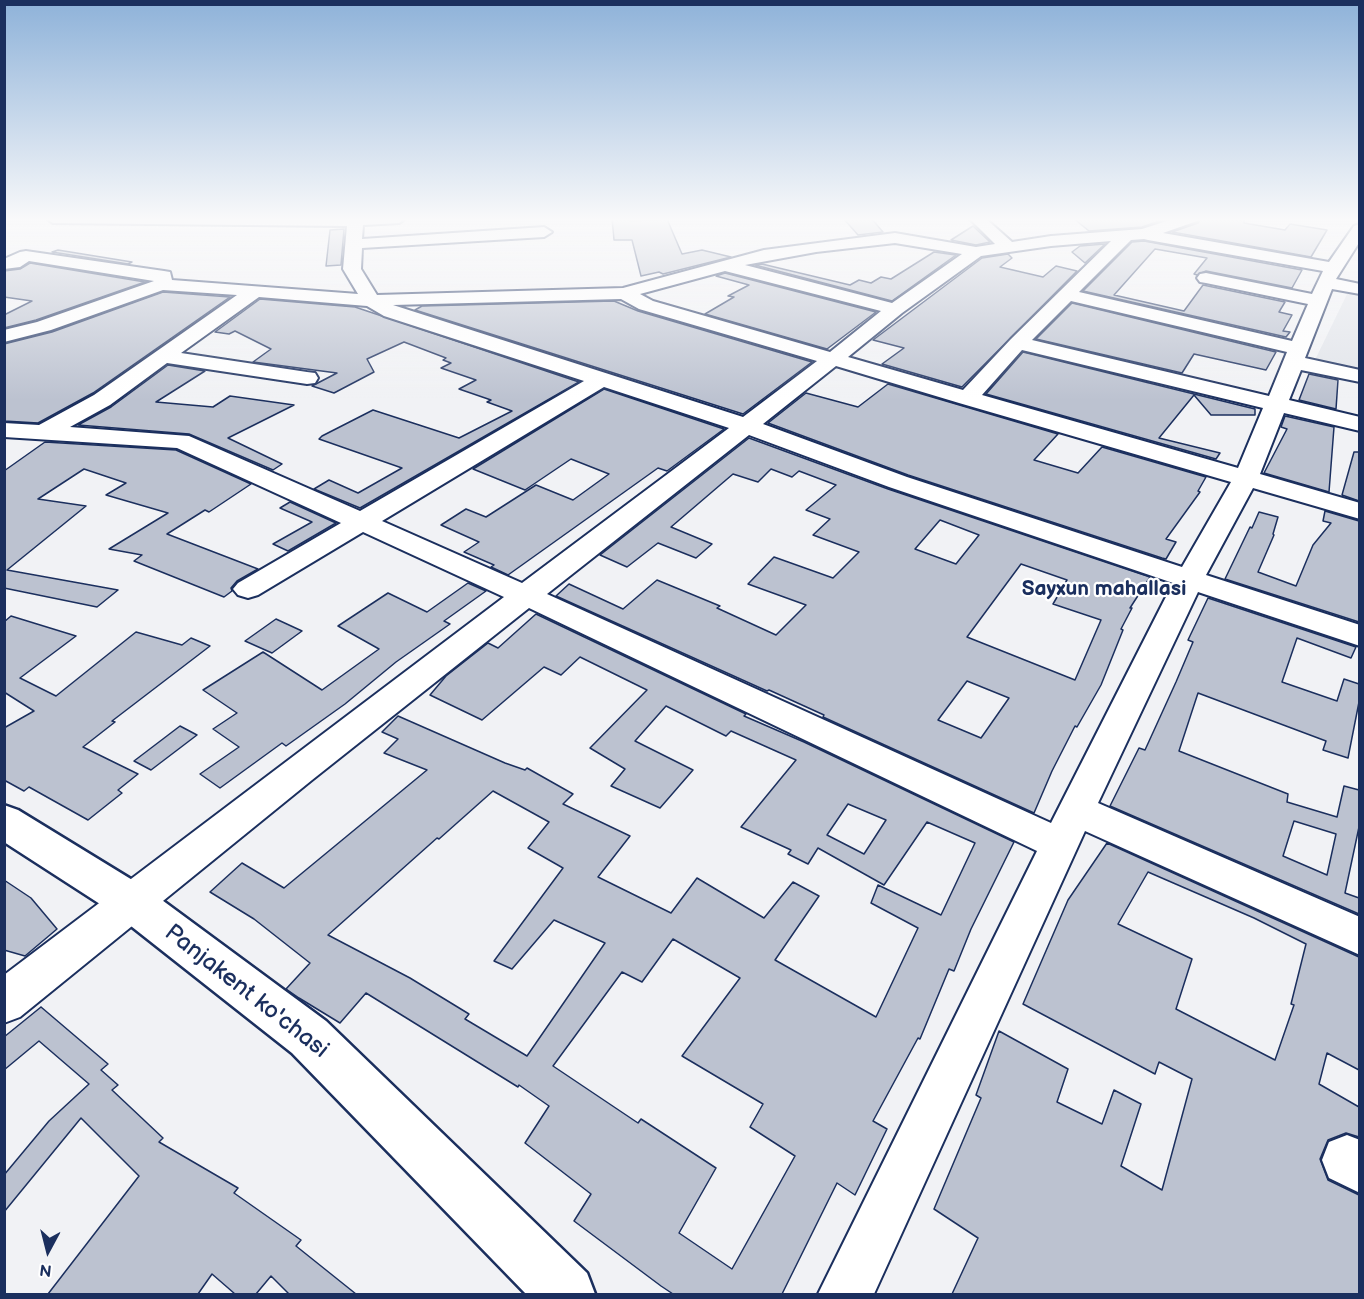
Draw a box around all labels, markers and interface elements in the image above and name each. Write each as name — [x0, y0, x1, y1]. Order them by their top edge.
district label: Sayxun mahallasi — [1022, 577, 1186, 603]
street label: Panjakent ko'chasi — [158, 919, 334, 1065]
north arrow — [18, 1221, 78, 1281]
text: N — [39, 1259, 53, 1280]

